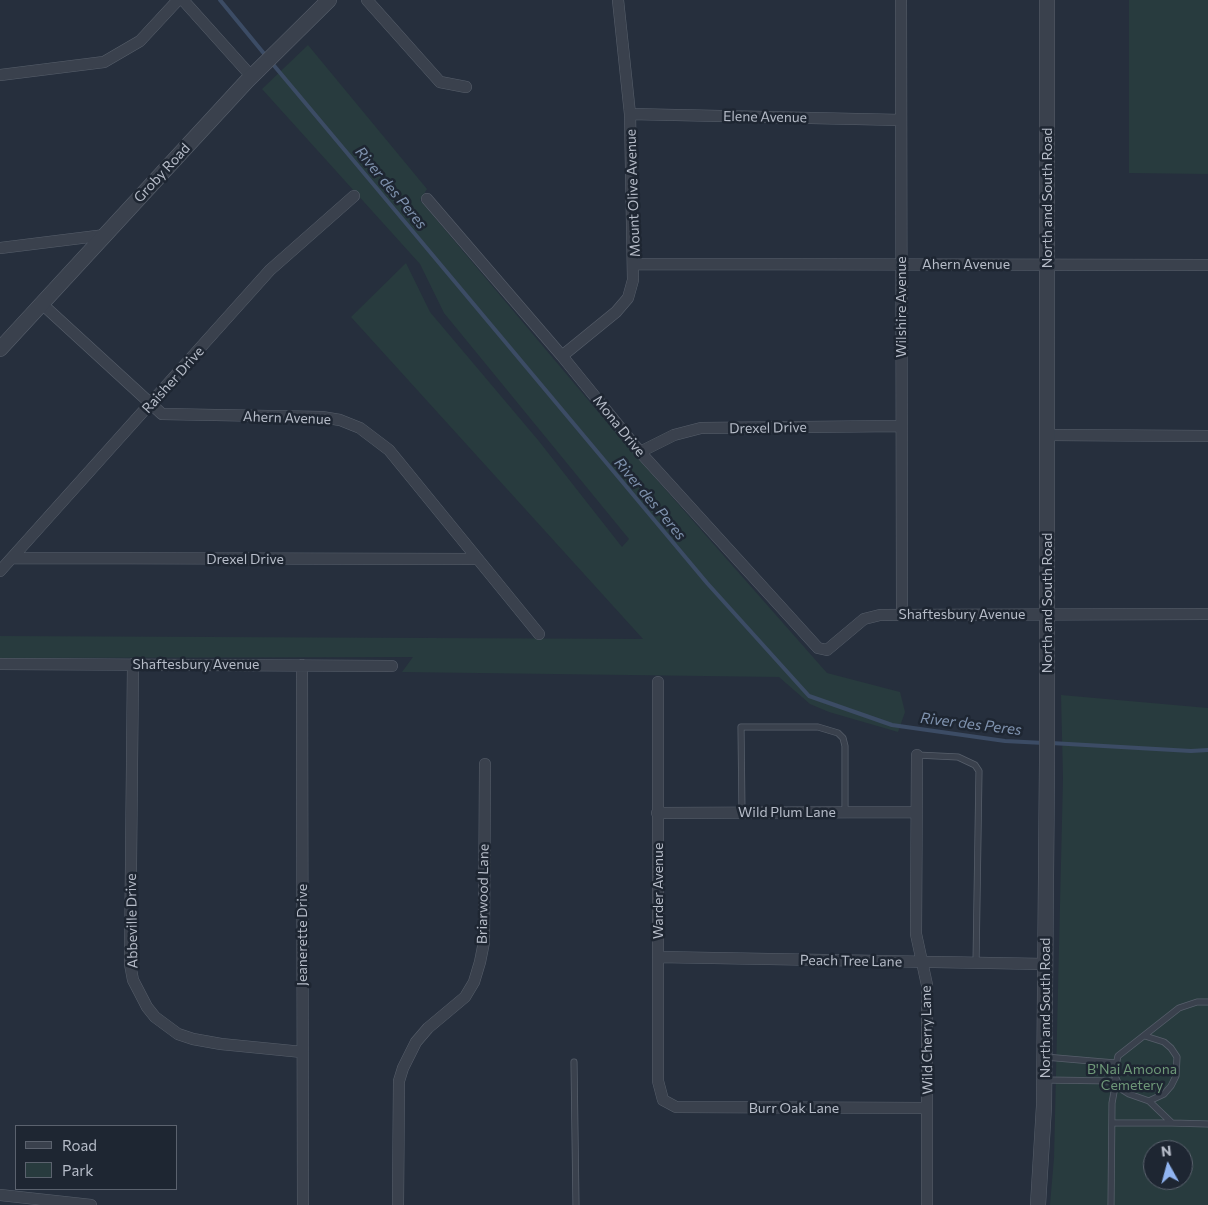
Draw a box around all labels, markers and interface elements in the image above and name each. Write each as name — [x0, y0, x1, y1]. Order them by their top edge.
street label: Elene Avenue — [723, 108, 807, 126]
street label: North and South Road — [1039, 128, 1055, 268]
street label: Mount Olive Avenue — [622, 129, 644, 257]
street label: Groby Road — [130, 140, 194, 206]
water label: River des Peres — [351, 143, 431, 233]
street label: Wilshire Avenue — [893, 256, 909, 358]
street label: Ahern Avenue — [922, 256, 1010, 272]
street label: Raisher Drive — [139, 343, 207, 417]
street label: Mona Drive — [589, 392, 649, 460]
street label: Ahern Avenue — [243, 408, 331, 428]
street label: Drexel Drive — [729, 419, 807, 437]
water label: River des Peres — [610, 454, 690, 544]
street label: North and South Road — [1039, 533, 1055, 673]
street label: Drexel Drive — [206, 551, 284, 567]
street label: Shaftesbury Avenue — [899, 606, 1025, 622]
street label: Shaftesbury Avenue — [133, 656, 259, 672]
water label: River des Peres — [919, 709, 1023, 739]
street label: Wild Plum Lane — [738, 804, 836, 820]
street label: Warder Avenue — [650, 843, 666, 939]
street label: Briarwood Lane — [474, 844, 492, 944]
street label: Abbeville Drive — [123, 873, 141, 969]
street label: Jeanerette Drive — [294, 884, 310, 986]
street label: North and South Road — [1037, 938, 1053, 1078]
street label: Peach Tree Lane — [800, 952, 902, 970]
street label: Wild Cherry Lane — [918, 985, 936, 1095]
park label: B'Nai Amoona Cemetery — [1087, 1061, 1177, 1094]
street label: Burr Oak Lane — [749, 1100, 839, 1116]
legend — [15, 1125, 178, 1190]
text: Road — [62, 1136, 97, 1154]
north arrow — [1143, 1140, 1193, 1190]
text: N — [1160, 1142, 1172, 1160]
text: Park — [62, 1161, 93, 1179]

